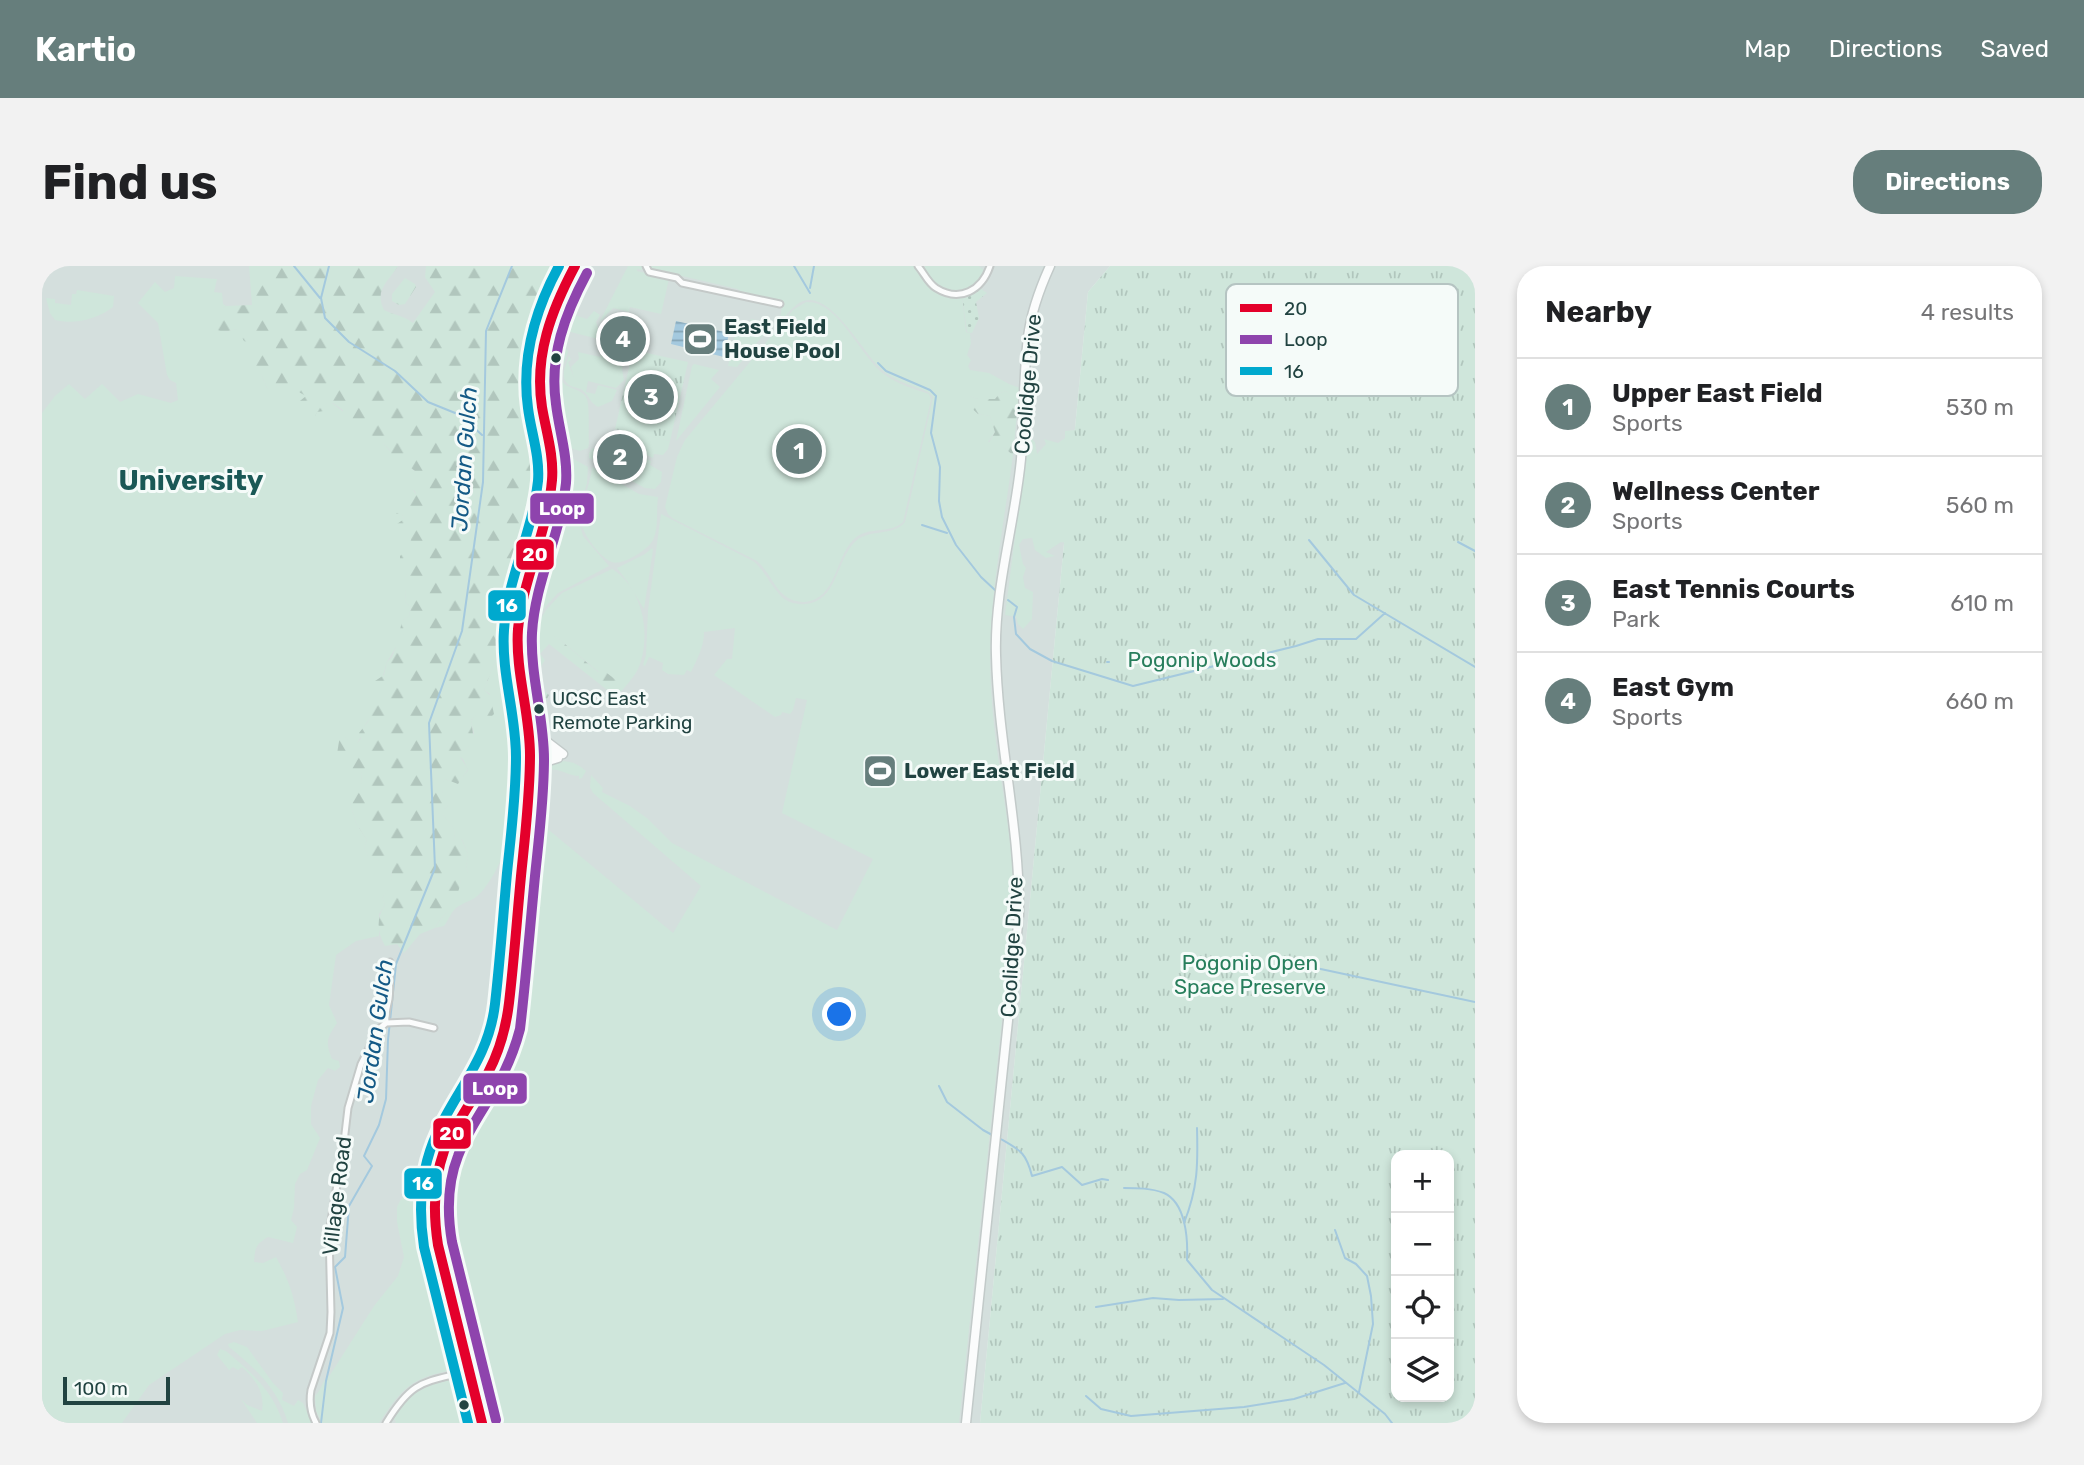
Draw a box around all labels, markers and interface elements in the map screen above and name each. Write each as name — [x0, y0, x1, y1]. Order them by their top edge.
text: Kartio — [35, 30, 136, 69]
text: Map — [1744, 35, 1791, 63]
text: Directions — [1829, 35, 1942, 63]
text: Saved — [1980, 35, 2049, 63]
button: Directions — [1853, 150, 2042, 214]
text: Find us — [42, 153, 218, 211]
legend — [1226, 284, 1458, 396]
text: Nearby — [1545, 294, 1652, 330]
text: 20 — [1284, 297, 1307, 320]
text: 4 results — [1921, 298, 2014, 326]
pin: 4 — [600, 313, 646, 365]
street label: Coolidge Drive — [1009, 313, 1046, 455]
place label: East Field House Pool — [724, 314, 840, 363]
sports icon: East Field House Pool — [681, 320, 719, 358]
text: Loop — [1284, 328, 1328, 351]
unlabelled marker — [549, 351, 563, 365]
text: 16 — [1284, 360, 1304, 383]
pin: 3 — [628, 371, 674, 423]
text: Upper East Field — [1612, 378, 1823, 409]
water label: Jordan Gulch — [445, 386, 483, 532]
text: 1 — [1562, 393, 1574, 421]
text: 530 m — [1946, 393, 2014, 421]
text: Sports — [1612, 409, 1683, 437]
pin: 1 — [776, 425, 822, 477]
pin: 2 — [597, 431, 643, 483]
district label: University — [118, 464, 264, 497]
text: Wellness Center — [1612, 476, 1820, 507]
text: 2 — [1561, 491, 1575, 519]
text: 560 m — [1946, 491, 2014, 519]
line badge: Loop — [529, 492, 595, 525]
text: Loop — [539, 497, 585, 520]
text: Sports — [1612, 507, 1683, 535]
line badge: 20 — [515, 538, 555, 571]
text: 20 — [522, 543, 548, 566]
text: East Tennis Courts — [1612, 574, 1855, 605]
line badge: 16 — [487, 589, 527, 622]
text: 3 — [1560, 589, 1576, 617]
text: 610 m — [1950, 589, 2014, 617]
text: 16 — [496, 594, 518, 617]
text: Park — [1612, 605, 1660, 633]
park label: Pogonip Woods — [1128, 647, 1276, 672]
text: East Gym — [1612, 672, 1734, 703]
place label: UCSC East Remote Parking — [552, 687, 692, 734]
text: 4 — [1560, 687, 1576, 715]
text: 660 m — [1946, 687, 2014, 715]
marker: UCSC East Remote Parking — [532, 702, 546, 716]
text: Sports — [1612, 703, 1683, 731]
sports icon: Lower East Field — [861, 752, 899, 790]
place label: Lower East Field — [904, 758, 1075, 783]
street label: Coolidge Drive — [995, 876, 1028, 1018]
park label: Pogonip Open Space Preserve — [1174, 950, 1326, 999]
water label: Jordan Gulch — [351, 957, 399, 1105]
your location — [822, 997, 856, 1031]
line badge: Loop — [462, 1072, 528, 1105]
text: Loop — [472, 1077, 518, 1100]
line badge: 20 — [432, 1117, 472, 1150]
text: 20 — [439, 1122, 465, 1145]
street label: Village Road — [317, 1135, 356, 1257]
map controls — [1391, 1150, 1454, 1402]
button: + — [1391, 1150, 1454, 1213]
line badge: 16 — [403, 1167, 443, 1200]
text: 16 — [412, 1172, 434, 1195]
button: − — [1391, 1213, 1454, 1276]
button: locate — [1391, 1276, 1454, 1339]
button: layers — [1391, 1339, 1454, 1402]
scale bar — [63, 1374, 170, 1406]
text: 100 m — [74, 1377, 128, 1400]
unlabelled marker — [457, 1398, 471, 1412]

